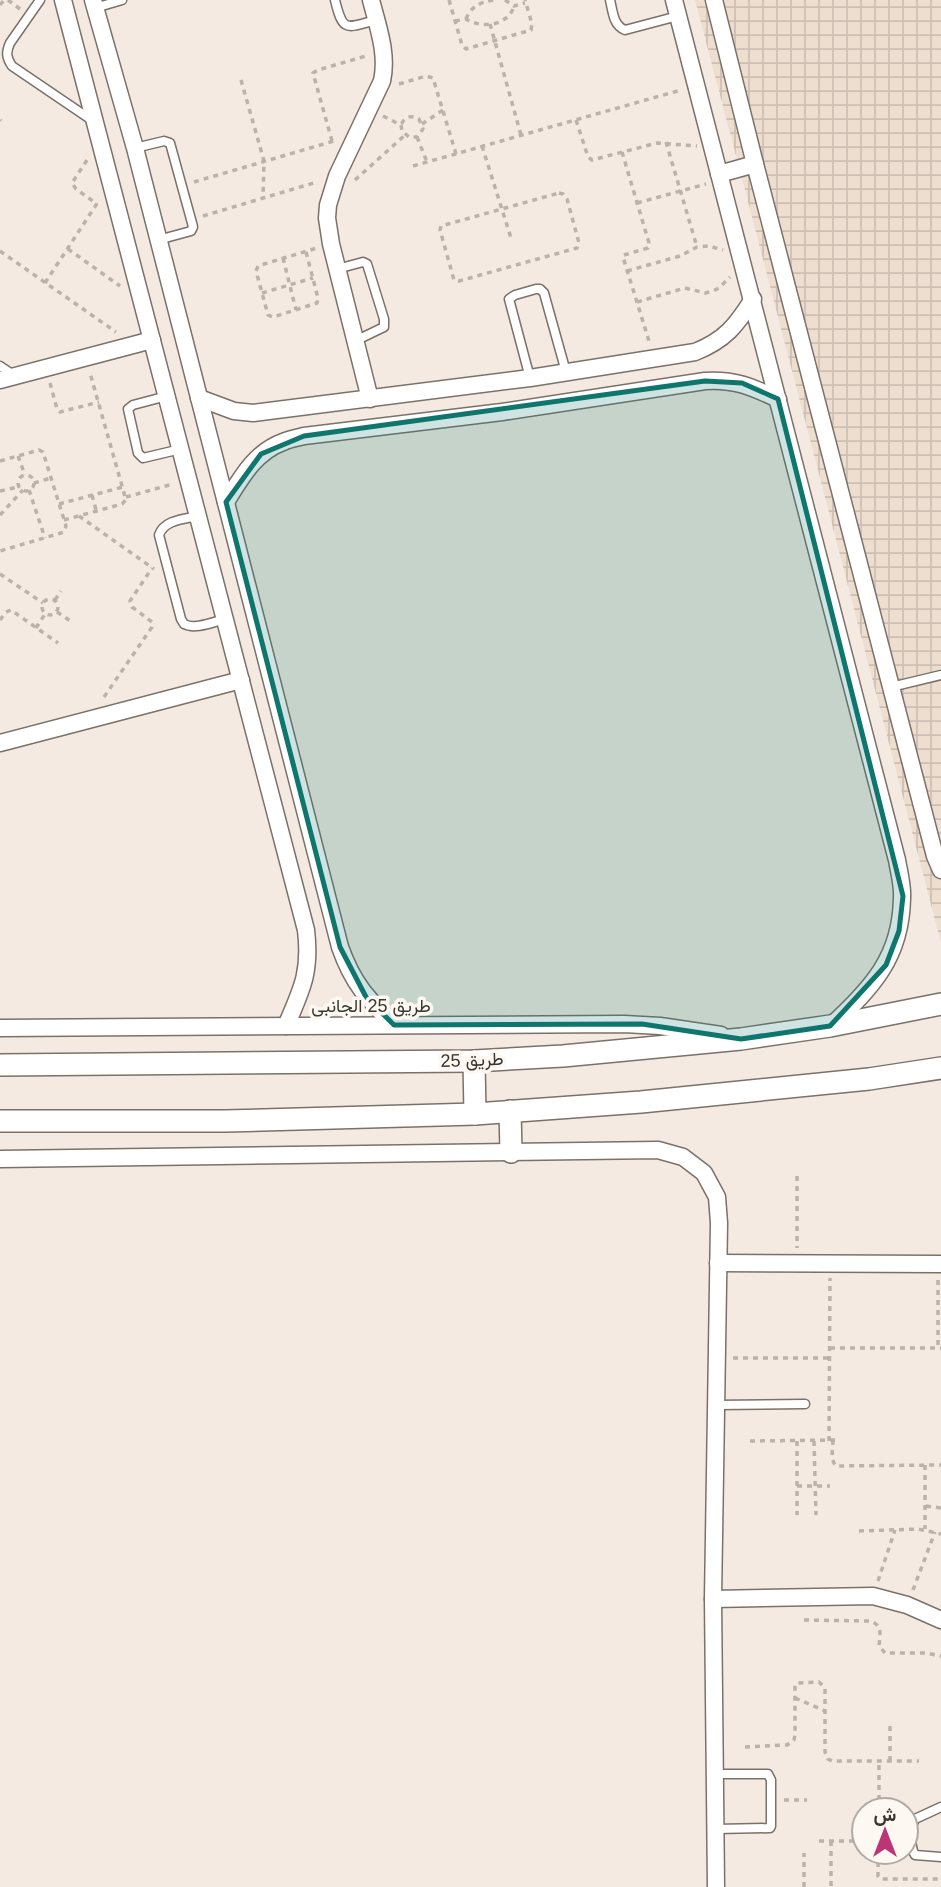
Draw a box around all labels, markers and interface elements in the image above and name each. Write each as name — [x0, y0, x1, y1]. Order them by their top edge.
street label: طريق 25 الجانبى — [311, 996, 431, 1017]
street label: طريق 25 — [440, 1049, 504, 1072]
north arrow — [850, 1796, 920, 1866]
text: ش — [874, 1804, 897, 1826]

